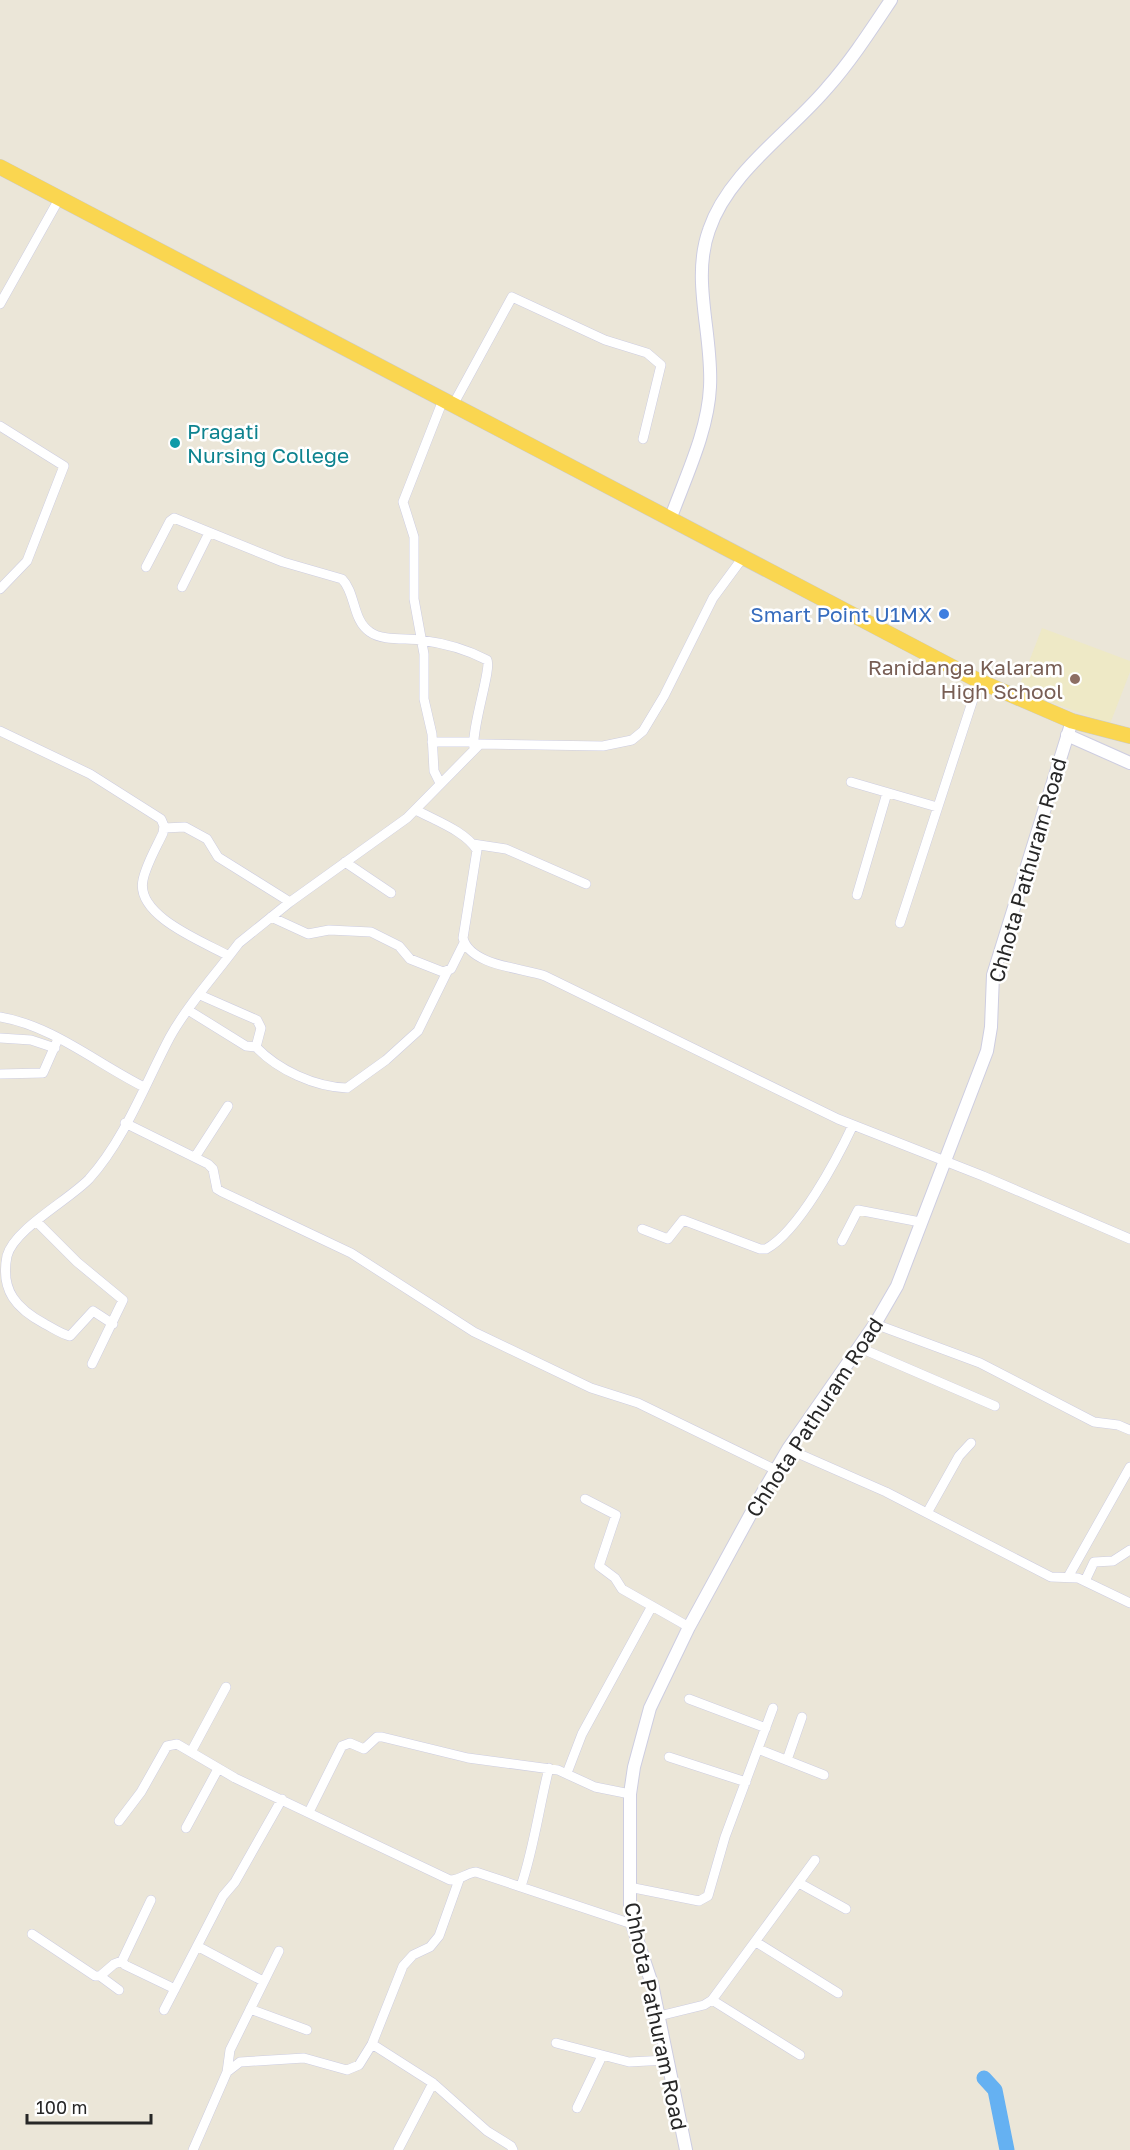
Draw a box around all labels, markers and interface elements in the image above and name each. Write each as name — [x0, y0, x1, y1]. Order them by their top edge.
place label: Pragati Nursing College — [187, 418, 349, 468]
marker: Pragati Nursing College — [168, 436, 182, 450]
place label: Smart Point U1MX — [750, 601, 932, 627]
marker: Smart Point U1MX — [937, 607, 951, 621]
place label: Ranidanga Kalaram High School — [868, 654, 1063, 704]
marker: Ranidanga Kalaram High School — [1068, 672, 1082, 686]
street label: Chhota Pathuram Road — [982, 755, 1072, 985]
street label: Chhota Pathuram Road — [740, 1312, 888, 1522]
street label: Chhota Pathuram Road — [619, 1900, 693, 2132]
scale bar — [27, 2087, 152, 2125]
text: 100 m — [36, 2096, 87, 2118]

